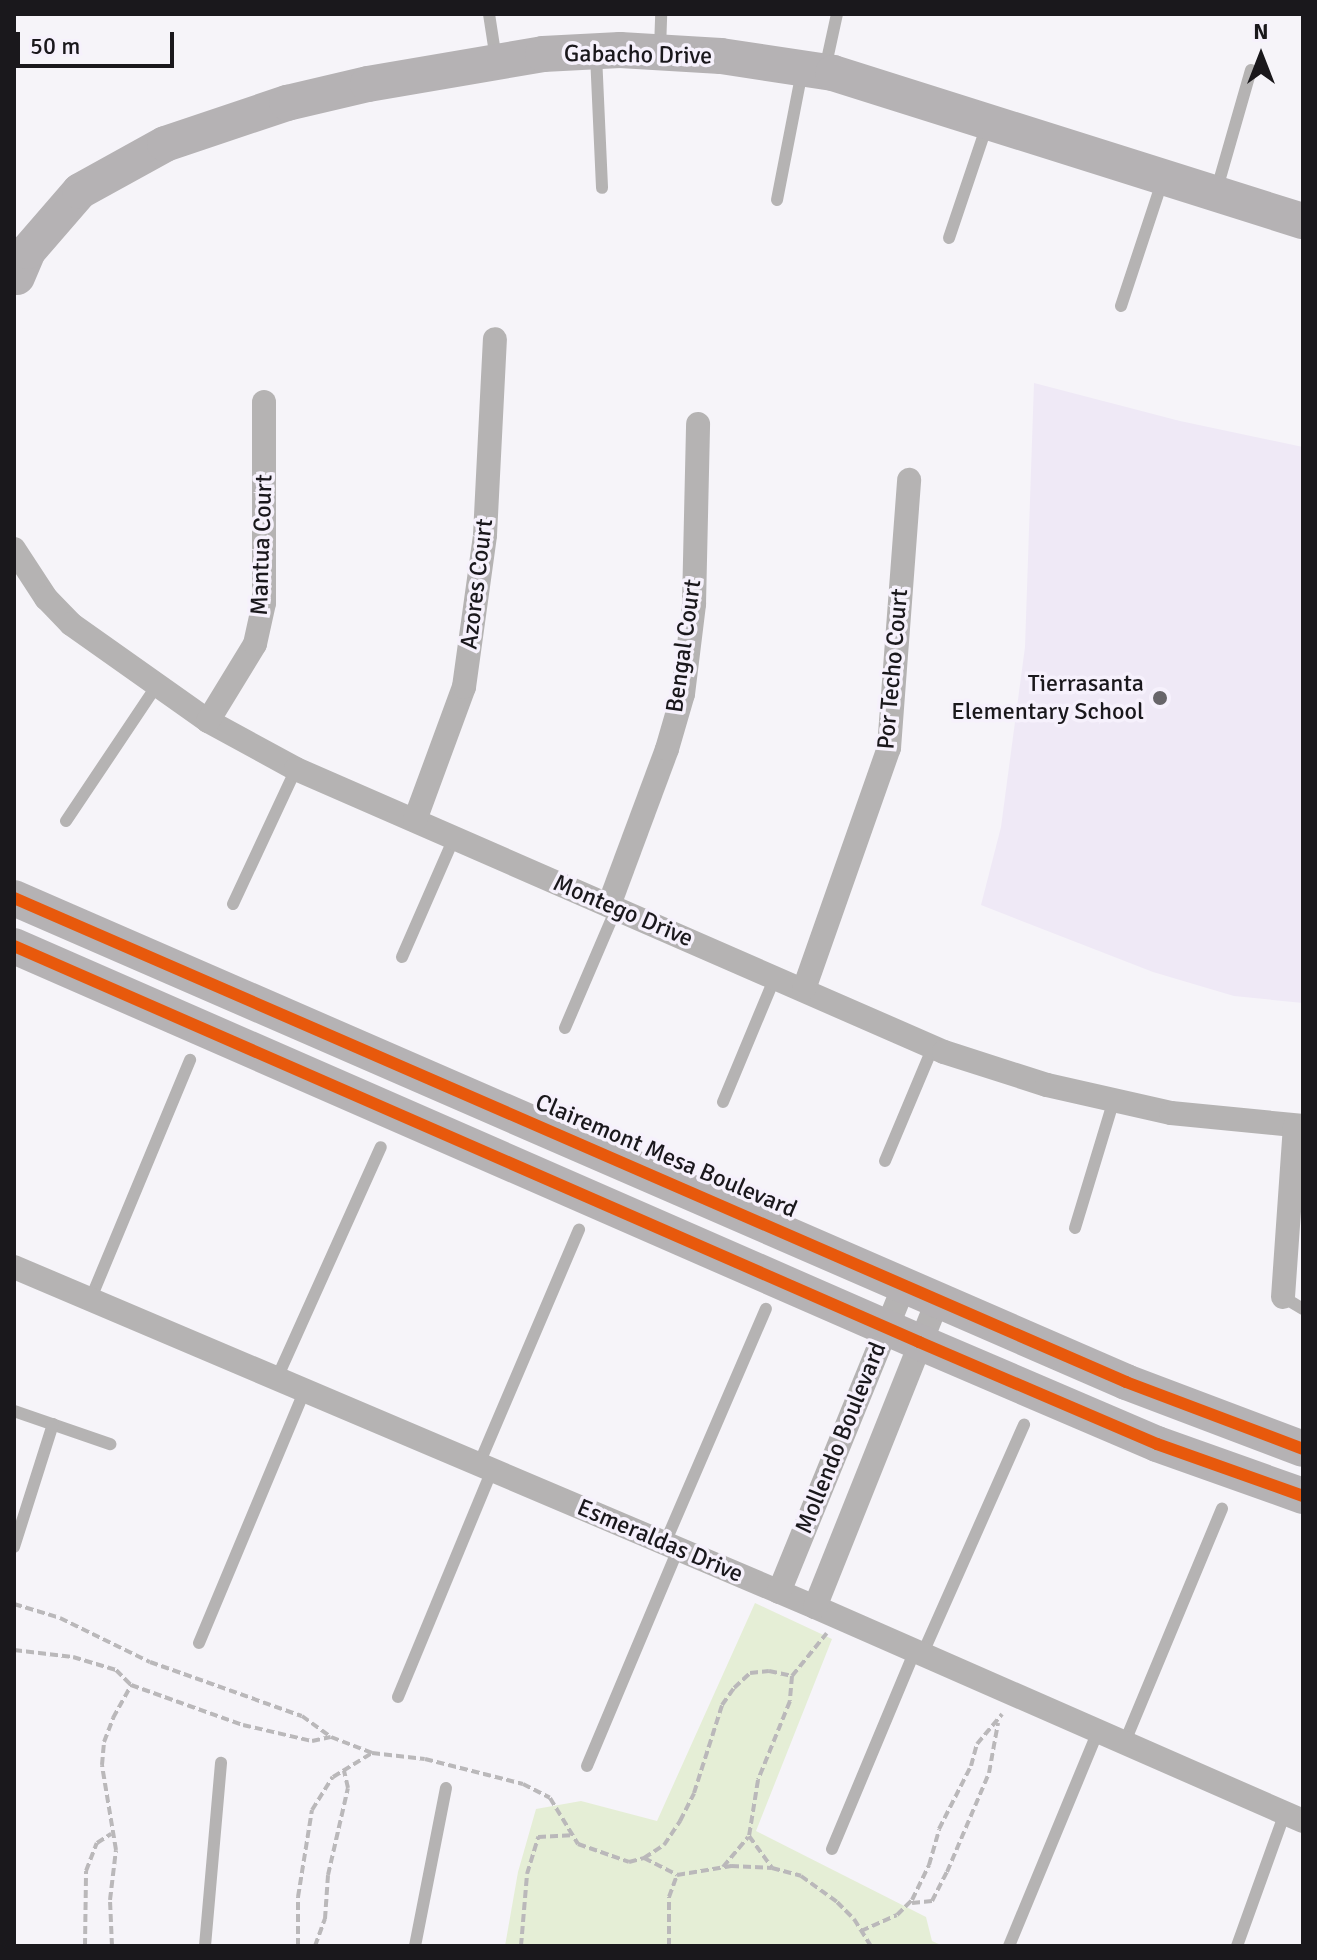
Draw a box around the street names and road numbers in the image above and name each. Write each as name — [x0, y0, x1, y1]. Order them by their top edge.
street label: Gabacho Drive — [564, 39, 712, 71]
street label: Mantua Court — [245, 474, 279, 616]
street label: Azores Court — [455, 517, 499, 651]
street label: Bengal Court — [660, 577, 708, 715]
street label: Por Techo Court — [872, 587, 914, 751]
street label: Montego Drive — [549, 869, 697, 953]
street label: Clairemont Mesa Boulevard — [531, 1088, 801, 1224]
street label: Mollendo Boulevard — [789, 1338, 893, 1538]
street label: Esmeraldas Drive — [573, 1493, 747, 1589]

